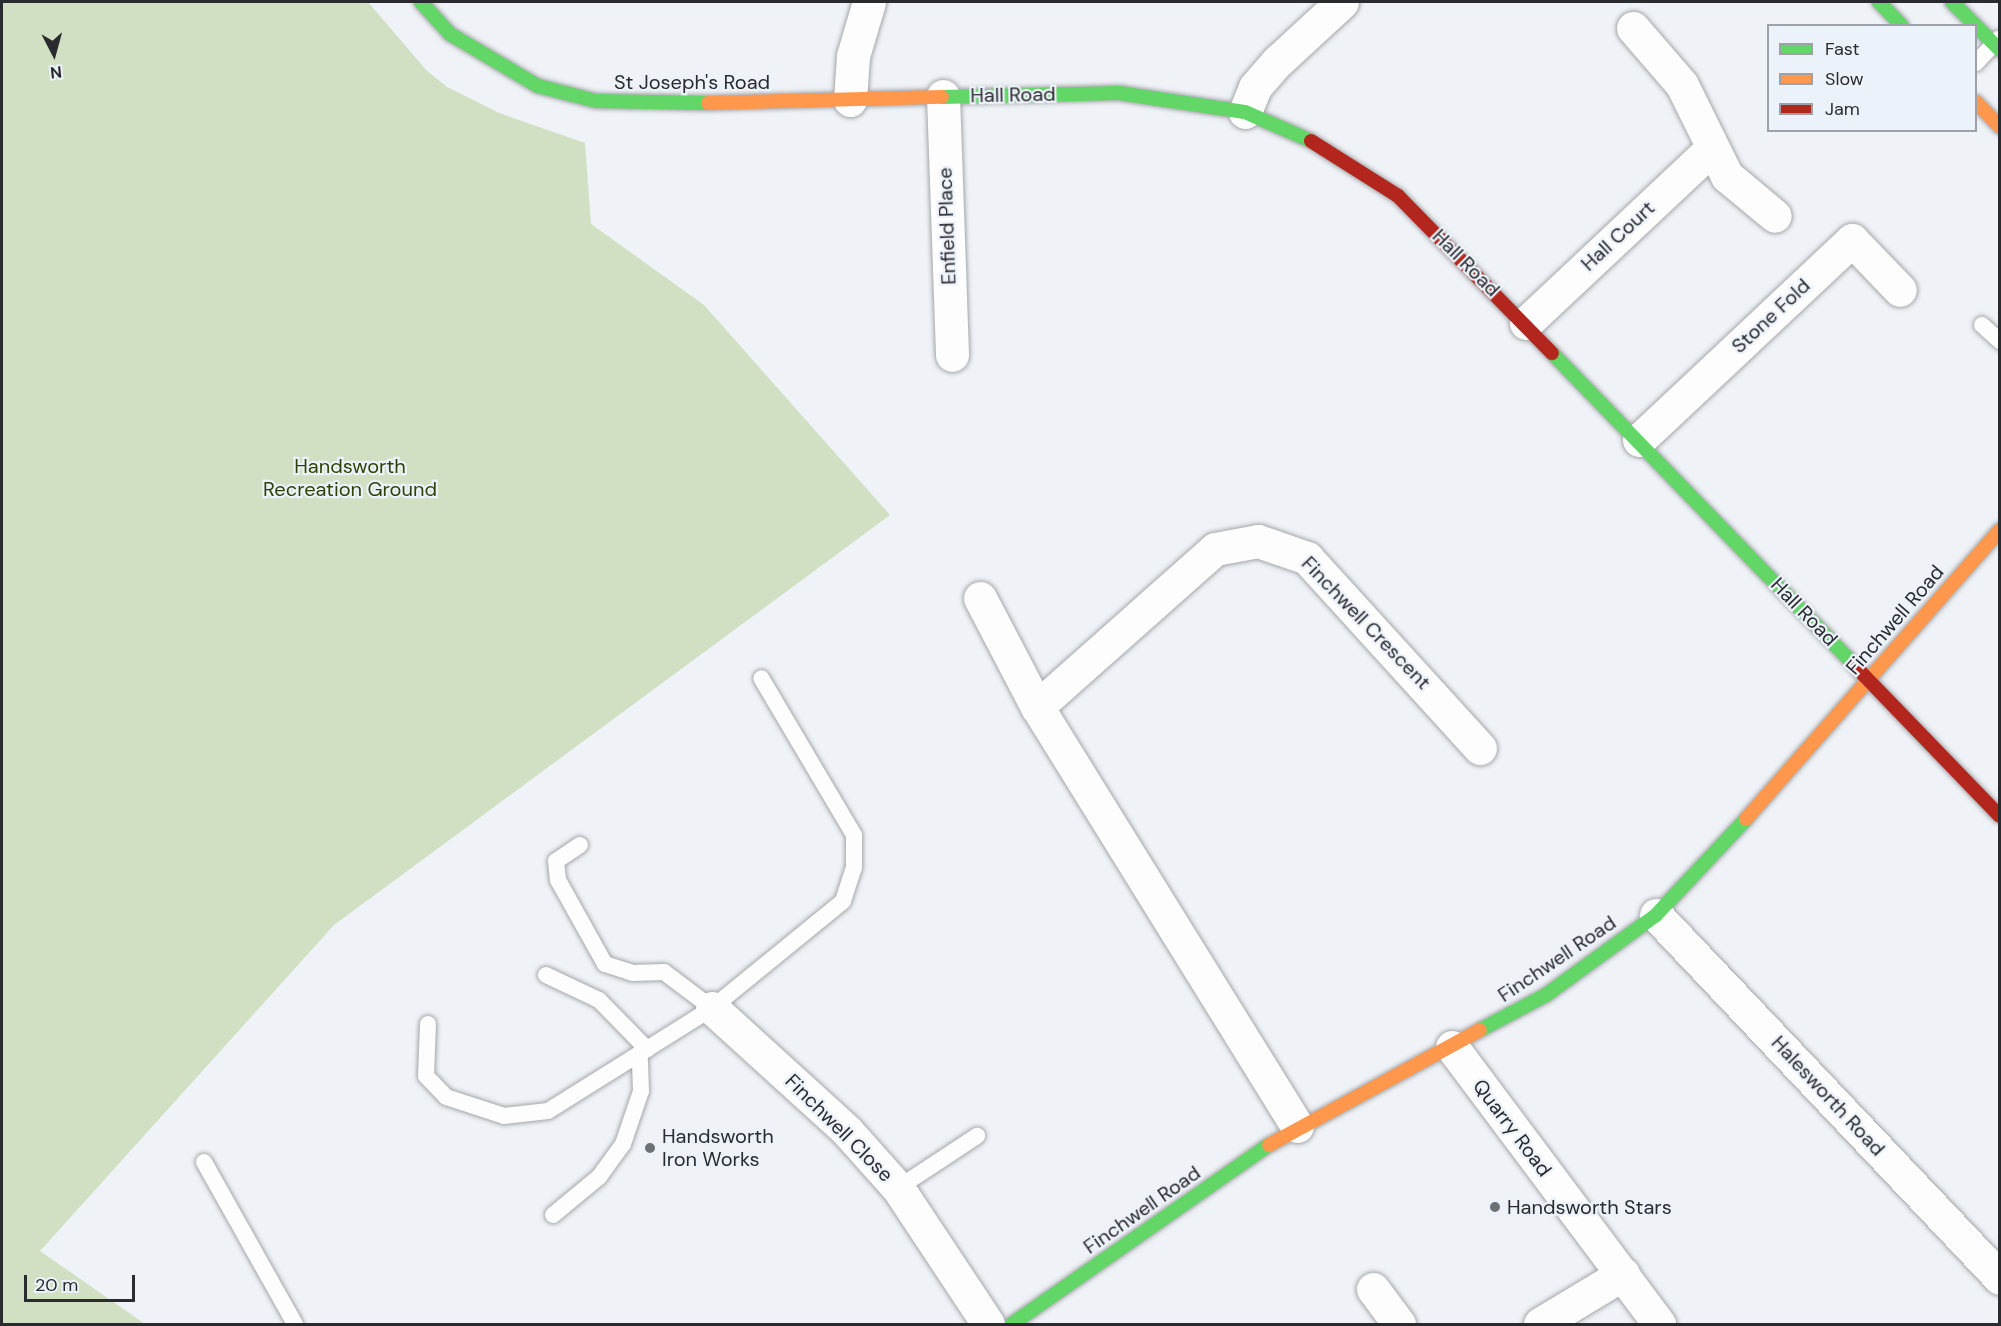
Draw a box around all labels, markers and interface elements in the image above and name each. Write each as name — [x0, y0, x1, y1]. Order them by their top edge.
north arrow — [24, 24, 84, 84]
legend — [1767, 24, 1977, 132]
text: Fast — [1825, 37, 1860, 61]
text: N — [49, 61, 63, 83]
text: Slow — [1825, 67, 1864, 91]
street label: St Joseph's Road — [614, 70, 770, 94]
street label: Hall Road — [970, 82, 1056, 108]
text: Jam — [1825, 97, 1860, 121]
street label: Enfield Place — [933, 167, 961, 285]
street label: Hall Court — [1576, 196, 1660, 276]
street label: Hall Road — [1427, 224, 1505, 302]
street label: Stone Fold — [1727, 274, 1815, 358]
park label: Handsworth Recreation Ground — [263, 454, 437, 501]
street label: Finchwell Crescent — [1296, 552, 1436, 694]
street label: Finchwell Road — [1841, 560, 1949, 680]
street label: Hall Road — [1766, 573, 1842, 651]
street label: Finchwell Road — [1494, 911, 1620, 1007]
street label: Halesworth Road — [1766, 1031, 1890, 1161]
street label: Finchwell Close — [780, 1069, 898, 1187]
street label: Quarry Road — [1468, 1075, 1556, 1181]
place label: Handsworth Iron Works — [662, 1124, 774, 1171]
marker: Handsworth Iron Works — [643, 1141, 657, 1155]
street label: Finchwell Road — [1079, 1161, 1205, 1259]
place label: Handsworth Stars — [1507, 1195, 1672, 1219]
marker: Handsworth Stars — [1488, 1200, 1502, 1214]
scale bar — [27, 1263, 138, 1301]
text: 20 m — [35, 1273, 78, 1297]

